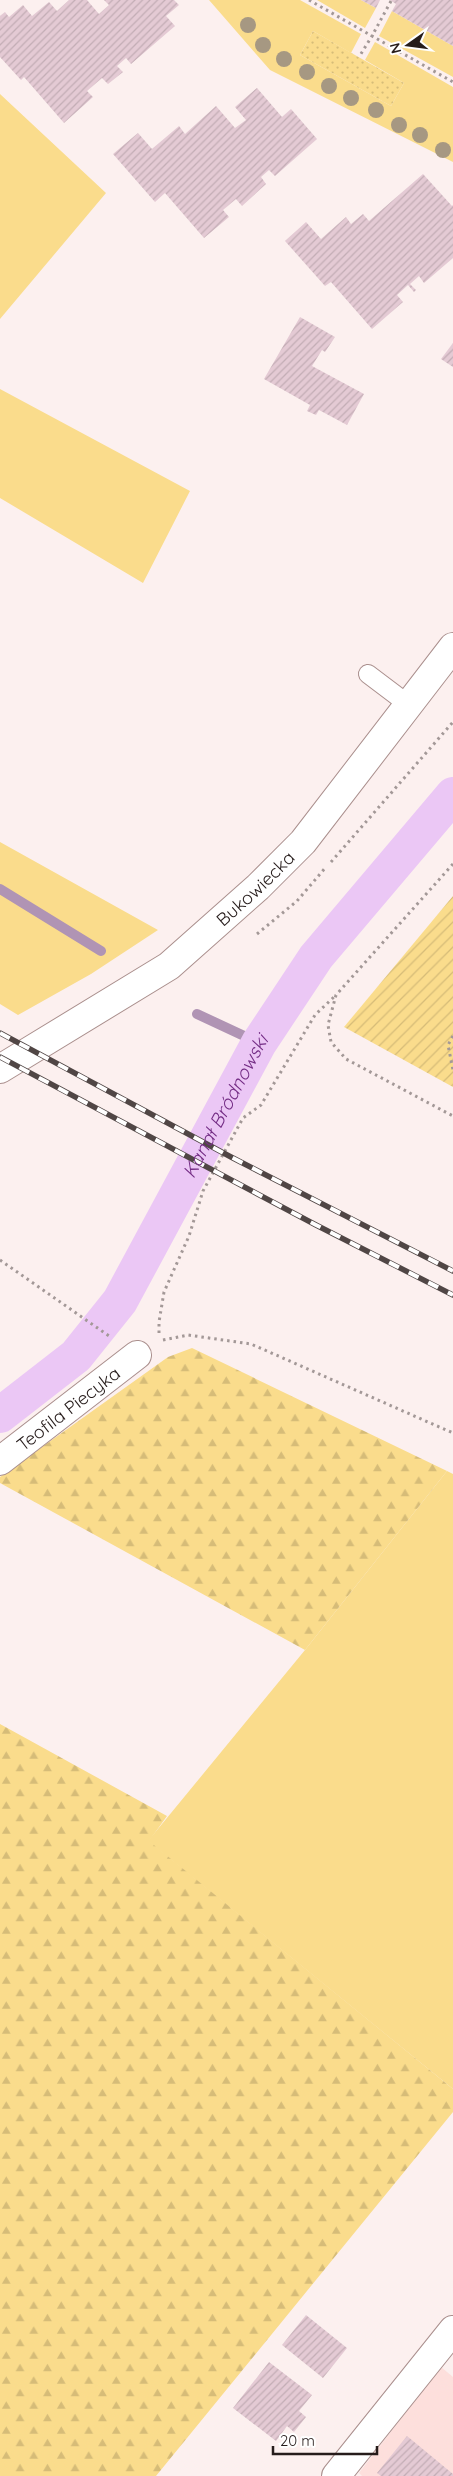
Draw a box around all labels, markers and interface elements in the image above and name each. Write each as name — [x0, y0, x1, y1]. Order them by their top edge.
north arrow — [383, 20, 433, 70]
text: N — [385, 41, 405, 55]
street label: Bukowiecka — [211, 846, 299, 931]
water label: Kanał Bródnowski — [177, 1028, 274, 1182]
street label: Teofila Piecyka — [12, 1361, 124, 1456]
scale bar — [273, 2424, 377, 2456]
text: 20 m — [280, 2431, 315, 2450]

